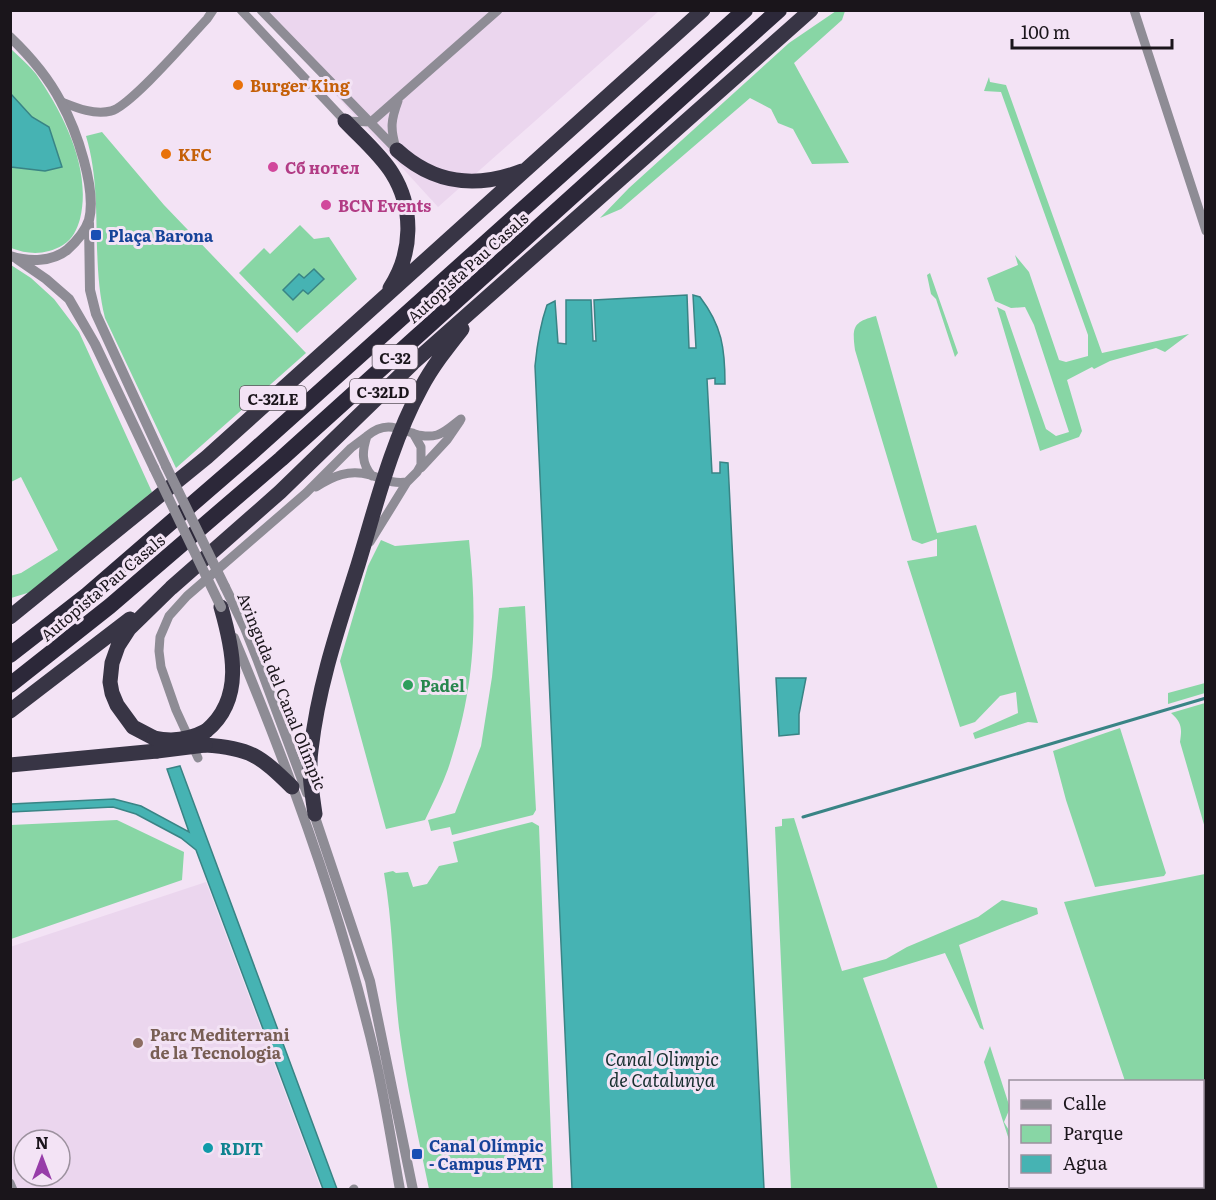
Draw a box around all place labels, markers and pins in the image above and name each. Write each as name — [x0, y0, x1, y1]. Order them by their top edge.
place label: Burger King — [250, 73, 350, 97]
marker: Burger King — [231, 78, 245, 92]
place label: KFC — [178, 142, 212, 166]
marker: KFC — [159, 147, 173, 161]
place label: Сб нотел — [285, 155, 360, 179]
marker: Сб нотел — [266, 160, 280, 174]
place label: BCN Events — [338, 193, 431, 217]
marker: BCN Events — [319, 198, 333, 212]
place label: Plaça Barona — [108, 223, 214, 247]
marker: Plaça Barona — [89, 228, 103, 242]
place label: Padel — [420, 673, 465, 697]
marker: Padel — [401, 678, 415, 692]
place label: Parc Mediterrani de la Tecnologia — [150, 1022, 290, 1064]
marker: Parc Mediterrani de la Tecnologia — [131, 1036, 145, 1050]
place label: Canal Olímpic - Campus PMT — [429, 1133, 544, 1175]
place label: RDIT — [220, 1136, 263, 1160]
marker: RDIT — [201, 1141, 215, 1155]
marker: Canal Olímpic - Campus PMT — [410, 1147, 424, 1161]

